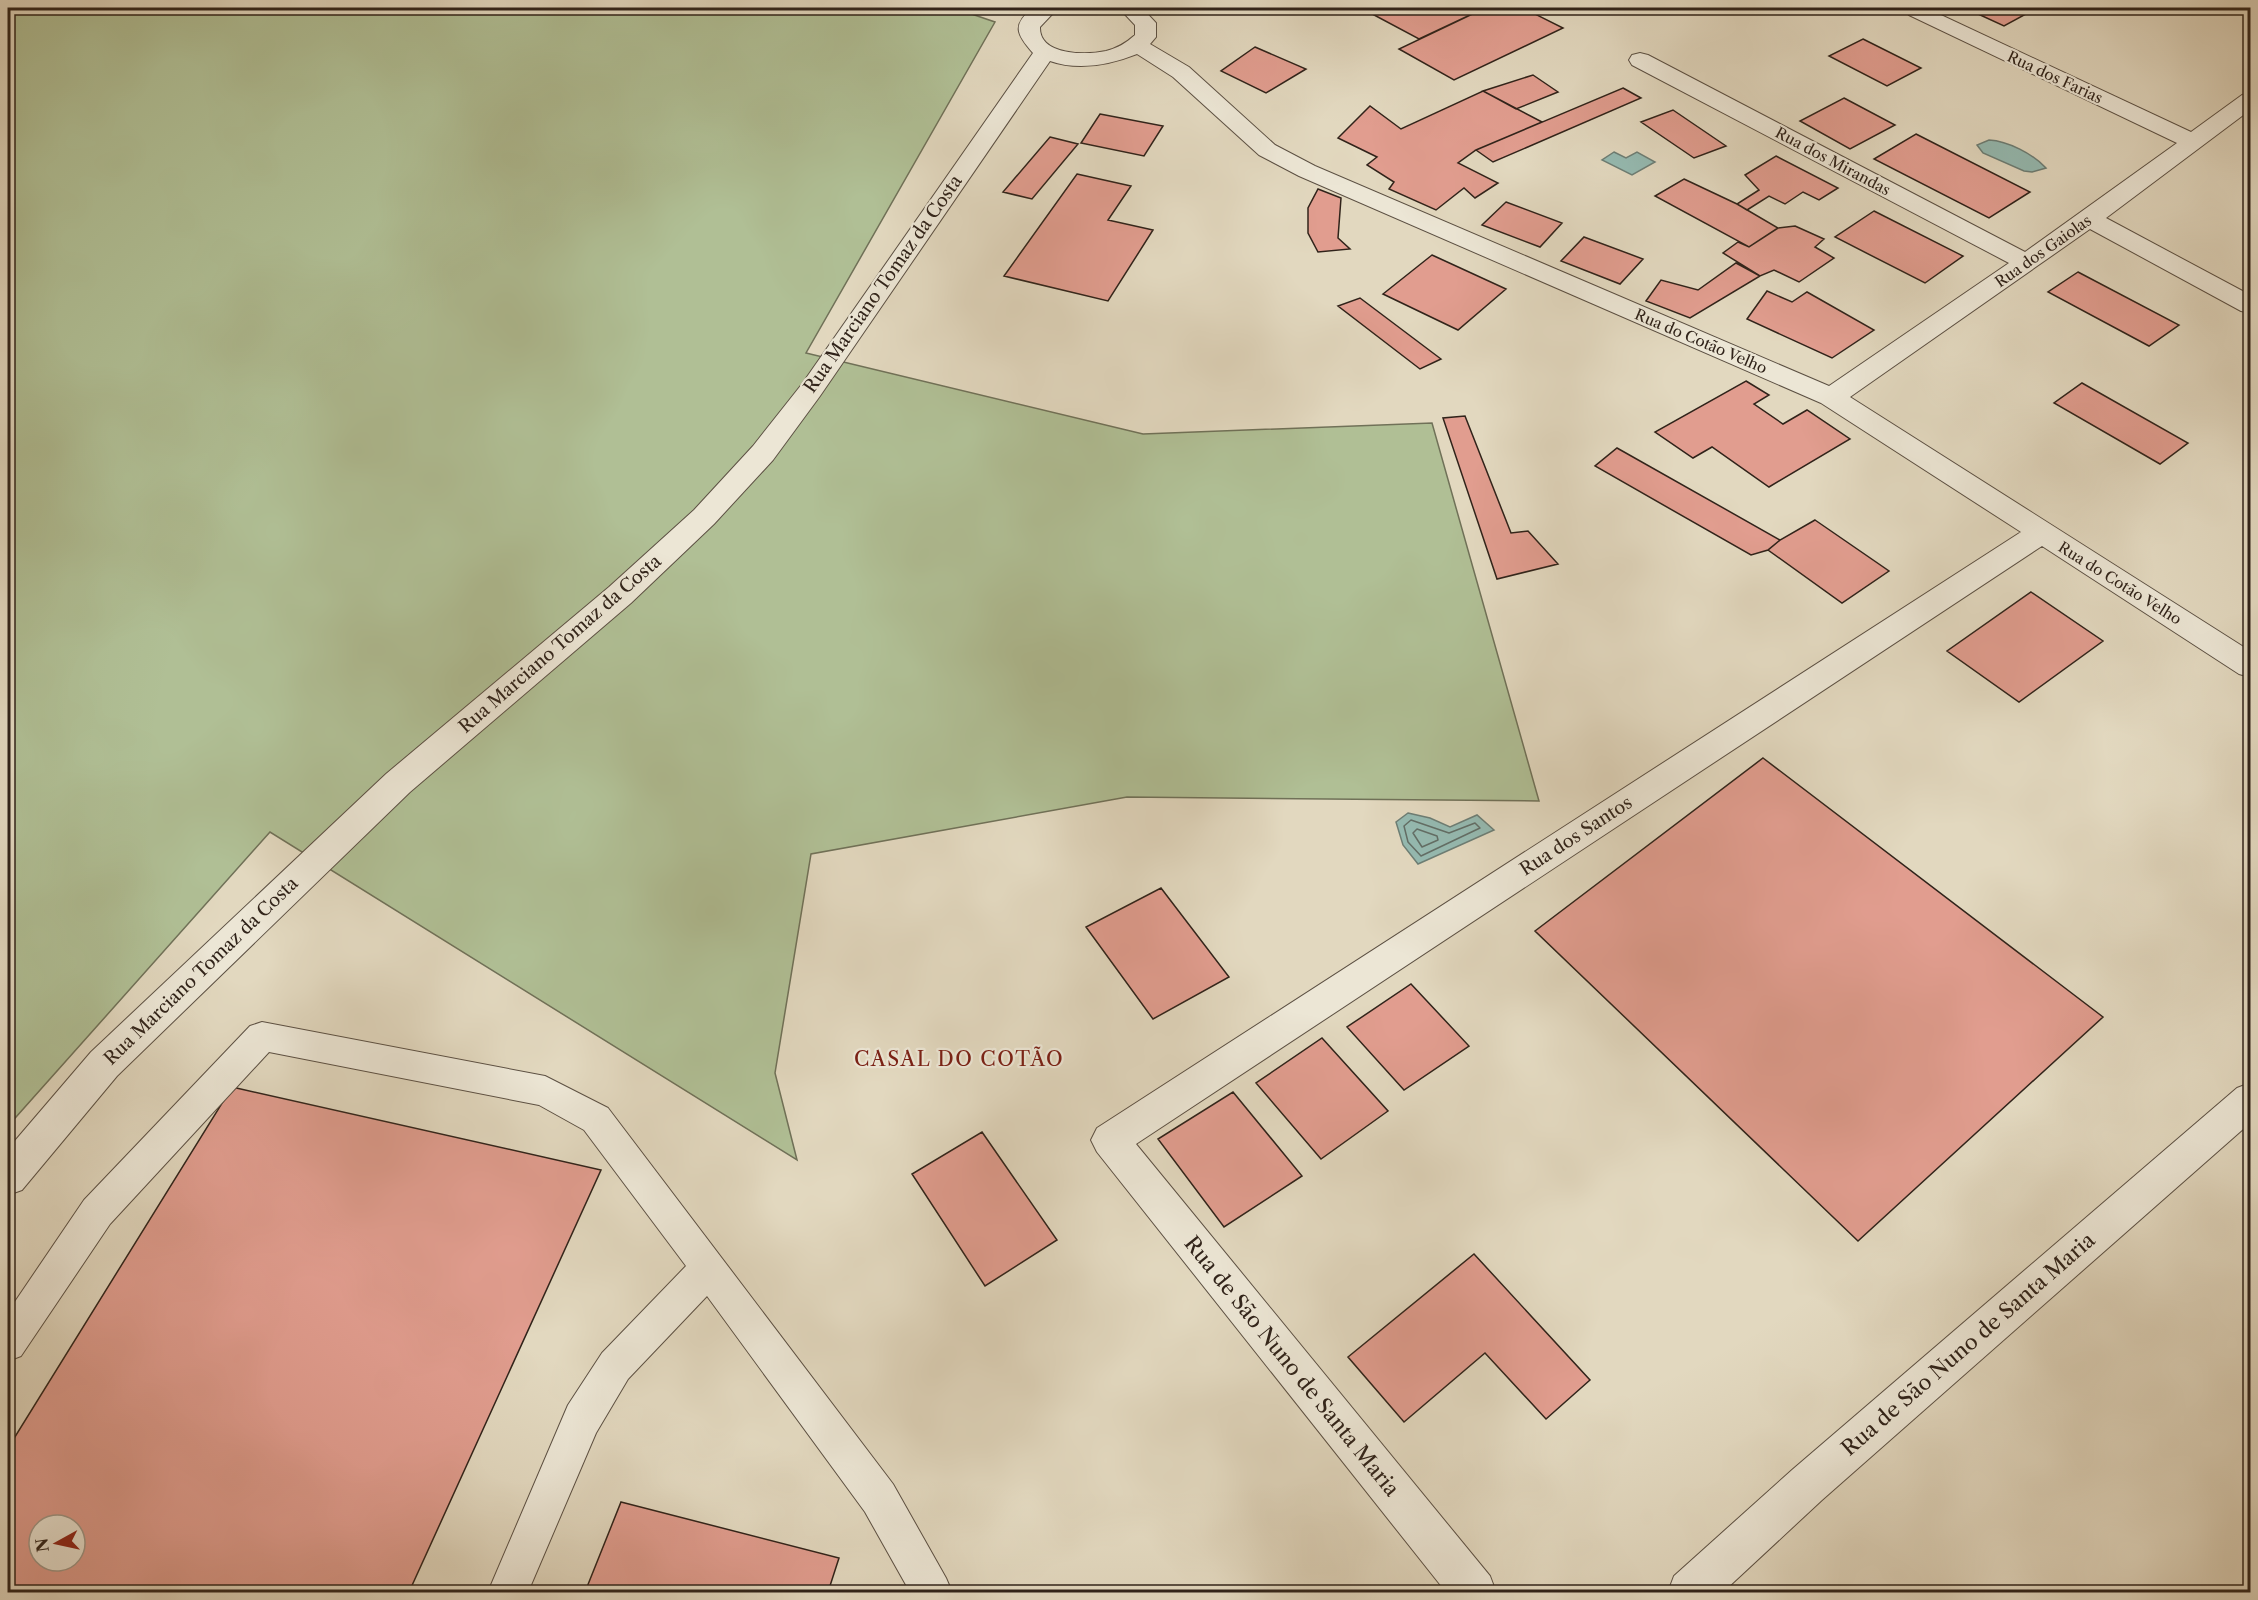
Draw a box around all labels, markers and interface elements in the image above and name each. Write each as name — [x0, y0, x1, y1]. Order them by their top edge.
street label: Rua dos Farias — [2004, 47, 2106, 107]
street label: Rua dos Mirandas — [1772, 123, 1894, 199]
street label: Rua Marciano Tomaz da Costa — [799, 170, 967, 397]
street label: Rua dos Gaiolas — [1991, 211, 2095, 291]
street label: Rua do Cotão Velho — [1632, 305, 1770, 377]
street label: Rua do Cotão Velho — [2055, 537, 2185, 629]
street label: Rua Marciano Tomaz da Costa — [454, 550, 666, 738]
street label: Rua dos Santos — [1516, 791, 1636, 881]
street label: Rua Marciano Tomaz da Costa — [100, 872, 303, 1070]
district label: CASAL DO COTÃO — [854, 1046, 1064, 1071]
street label: Rua de São Nuno de Santa Maria — [1836, 1227, 2100, 1461]
street label: Rua de São Nuno de Santa Maria — [1179, 1231, 1405, 1502]
north arrow — [27, 1513, 87, 1573]
text: N — [31, 1537, 53, 1553]

